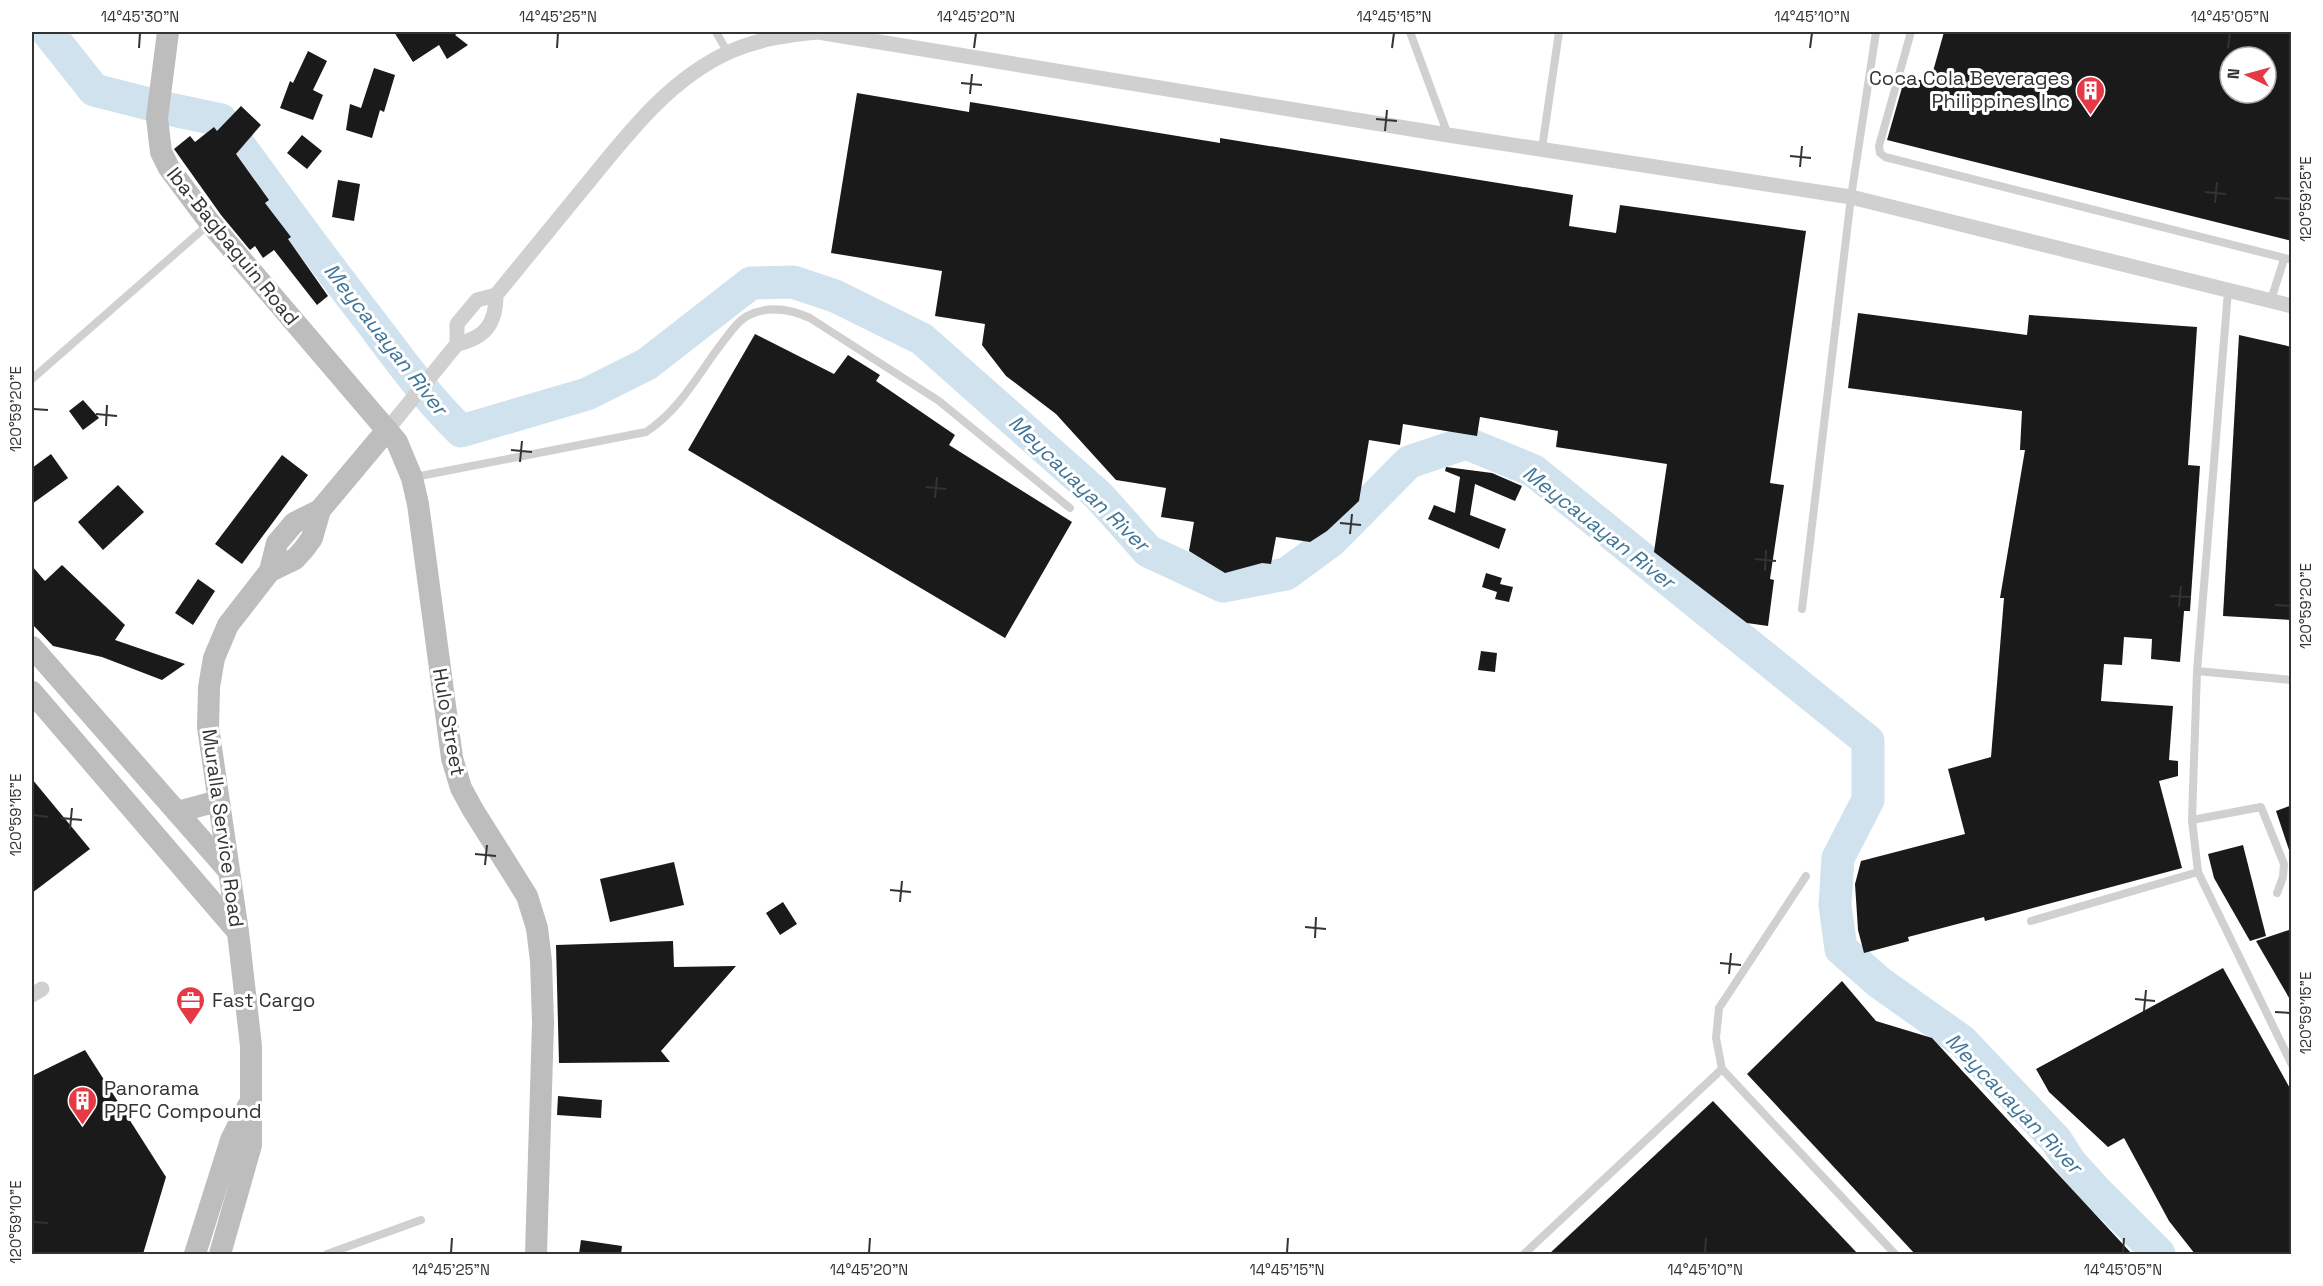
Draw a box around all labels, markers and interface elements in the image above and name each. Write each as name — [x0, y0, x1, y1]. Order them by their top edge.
text: 14°45'30"N — [101, 7, 179, 26]
text: 14°45'25"N — [519, 7, 597, 26]
text: 14°45'20"N — [937, 7, 1015, 26]
text: 14°45'15"N — [1356, 7, 1432, 26]
text: 14°45'10"N — [1774, 7, 1850, 26]
text: 14°45'05"N — [2191, 7, 2269, 26]
north arrow — [2218, 45, 2278, 105]
place label: Coca Cola Beverages Philippines Inc — [1869, 65, 2070, 114]
text: N — [2223, 67, 2244, 80]
building icon: Coca Cola Beverages Philippines Inc — [2075, 74, 2107, 116]
text: 120°59'25"E — [2296, 156, 2315, 242]
street label: Iba-Bagbaguin Road — [161, 162, 305, 330]
water label: Meycauayan River — [318, 258, 455, 422]
text: 120°59'20"E — [6, 366, 25, 452]
water label: Meycauayan River — [1003, 409, 1157, 559]
water label: Meycauayan River — [1518, 459, 1682, 596]
text: 120°59'20"E — [2296, 563, 2315, 649]
street label: Hulo Street — [427, 666, 471, 778]
street label: Muralla Service Road — [196, 727, 250, 929]
text: 120°59'15"E — [6, 774, 25, 856]
text: 120°59'15"E — [2296, 972, 2315, 1054]
office icon: Fast Cargo — [175, 984, 207, 1026]
place label: Fast Cargo — [212, 987, 315, 1013]
water label: Meycauayan River — [1940, 1027, 2090, 1181]
place label: Panorama PPFC Compound — [104, 1075, 262, 1124]
building icon: Panorama PPFC Compound — [67, 1084, 99, 1126]
text: 120°59'10"E — [6, 1180, 25, 1264]
text: 14°45'25"N — [412, 1260, 490, 1279]
text: 14°45'20"N — [830, 1260, 908, 1279]
text: 14°45'15"N — [1249, 1260, 1325, 1279]
text: 14°45'10"N — [1667, 1260, 1743, 1279]
text: 14°45'05"N — [2084, 1260, 2162, 1279]

